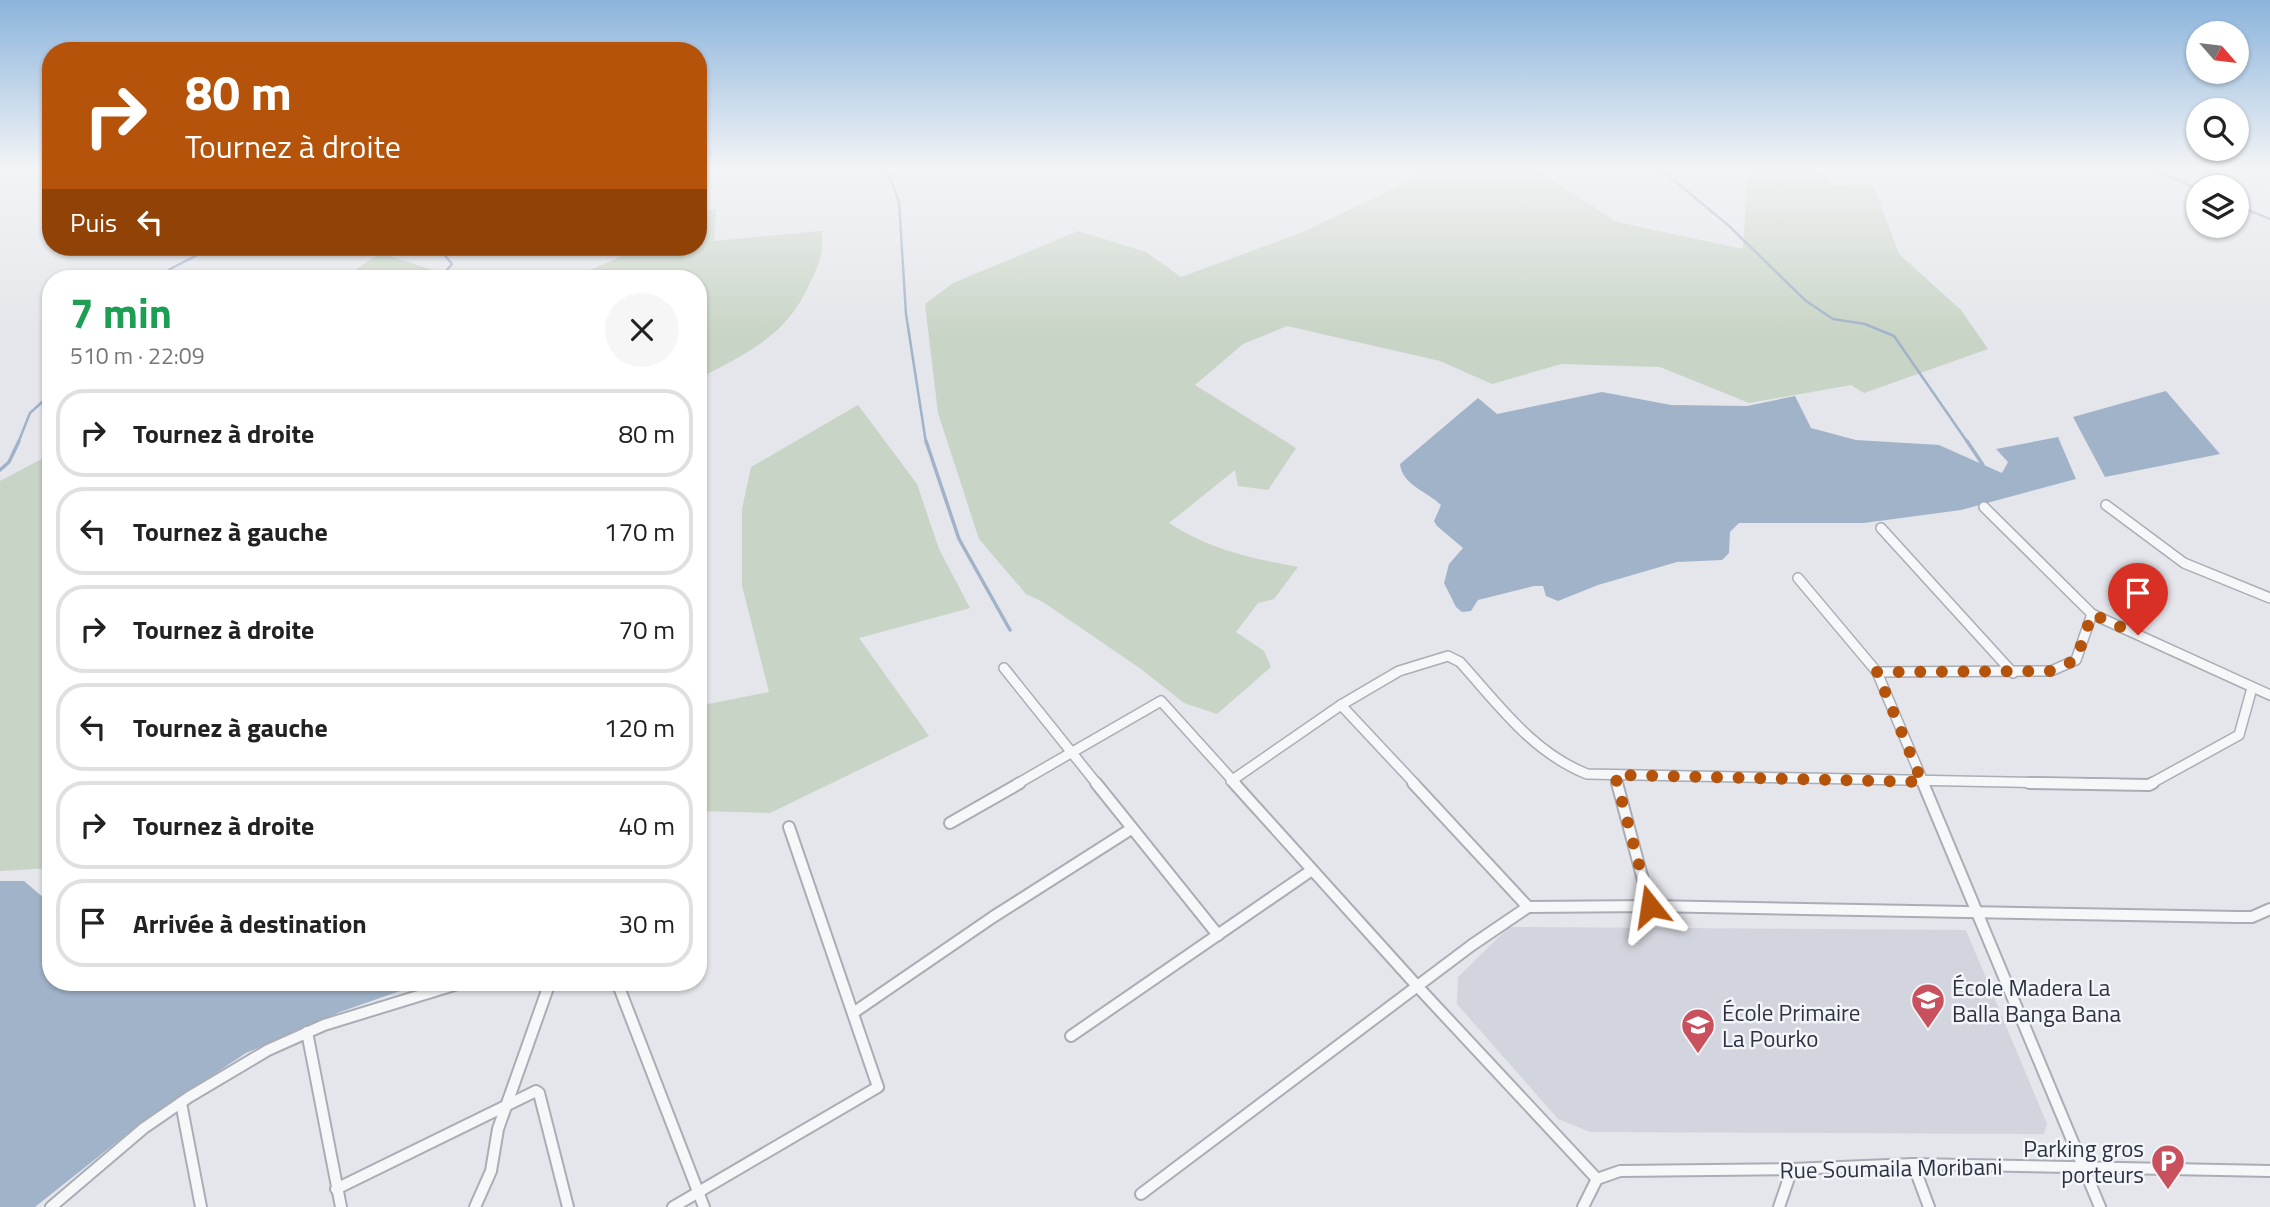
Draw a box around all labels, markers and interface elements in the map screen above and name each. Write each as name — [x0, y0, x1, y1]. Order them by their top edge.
north arrow — [2186, 21, 2249, 84]
map controls — [2186, 21, 2249, 238]
text: 80 m — [185, 54, 292, 129]
icon: right — [70, 70, 161, 161]
button: search — [2186, 98, 2249, 161]
text: Tournez à droite — [185, 122, 401, 170]
button: layers — [2186, 175, 2249, 238]
text: Puis — [70, 203, 117, 242]
icon: left — [131, 203, 169, 241]
text: 7 min — [70, 280, 172, 344]
button: close — [605, 293, 679, 367]
text: 510 m · 22:09 — [70, 338, 205, 373]
icon: right — [74, 414, 112, 452]
text: Tournez à droite — [133, 414, 314, 453]
text: 80 m — [618, 414, 675, 453]
icon: left — [74, 512, 112, 550]
text: Tournez à gauche — [133, 512, 328, 551]
text: 170 m — [604, 512, 675, 551]
pin — [2108, 563, 2168, 635]
icon: arrive — [2119, 574, 2157, 612]
icon: right — [74, 610, 112, 648]
text: Tournez à droite — [133, 610, 314, 649]
text: 70 m — [618, 610, 675, 649]
icon: left — [74, 708, 112, 746]
text: Tournez à gauche — [133, 708, 328, 747]
text: 120 m — [604, 708, 675, 747]
icon: right — [74, 806, 112, 844]
text: Tournez à droite — [133, 806, 314, 845]
text: 40 m — [618, 806, 675, 845]
position arrow — [1613, 869, 1687, 943]
icon: arrive — [74, 904, 112, 942]
text: Arrivée à destination — [133, 904, 367, 943]
text: 30 m — [618, 904, 675, 943]
place label: École Madera La Balla Banga Bana — [1952, 970, 2121, 1031]
school or university icon: École Madera La Balla Banga Bana — [1909, 981, 1947, 1030]
place label: École Primaire La Pourko — [1722, 995, 1860, 1056]
school or university icon: École Primaire La Pourko — [1679, 1006, 1717, 1055]
place label: Parking gros porteurs — [2023, 1131, 2144, 1192]
parking icon: Parking gros porteurs — [2149, 1142, 2187, 1191]
street label: Rue Soumaila Moribani — [1779, 1149, 2003, 1187]

